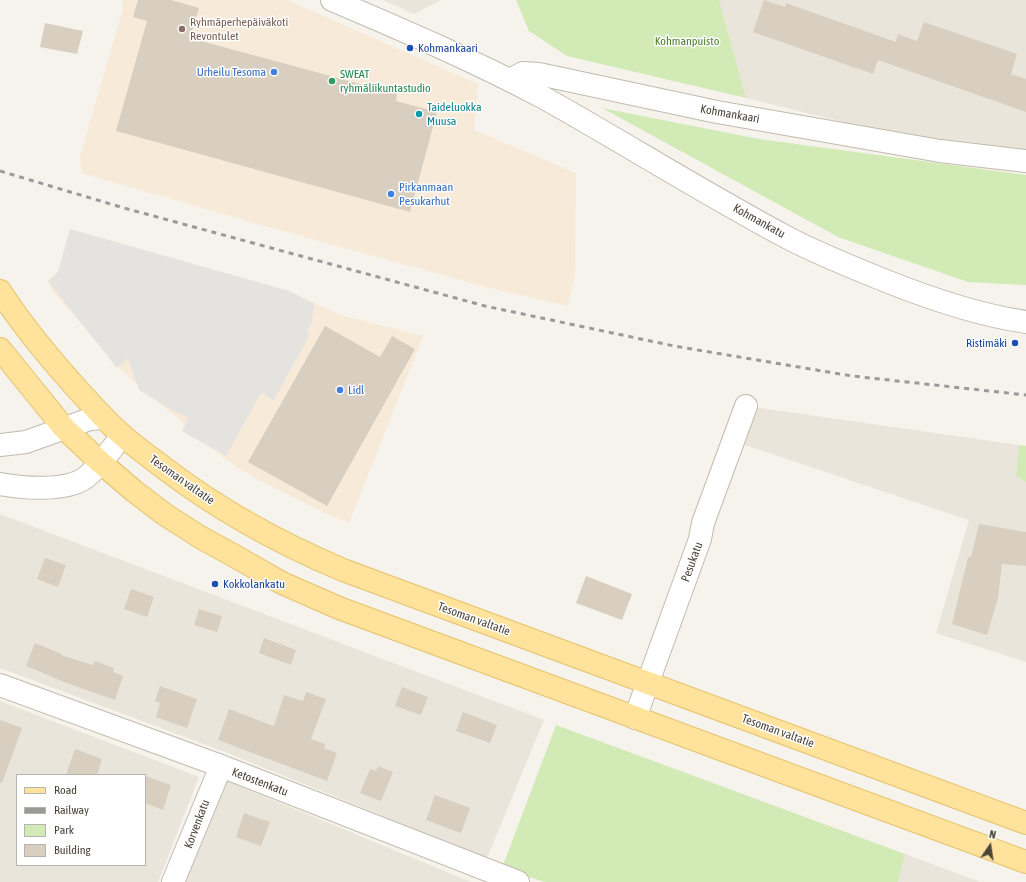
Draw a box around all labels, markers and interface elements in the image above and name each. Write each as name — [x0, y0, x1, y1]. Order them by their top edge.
place label: Ryhmäperhepäiväkoti Revontulet — [190, 15, 288, 43]
marker: Ryhmäperhepäiväkoti Revontulet — [177, 24, 187, 34]
park label: Kohmanpuisto — [655, 34, 719, 48]
place label: Kohmankaari — [418, 41, 478, 55]
marker: Kohmankaari — [405, 43, 415, 53]
place label: Urheilu Tesoma — [197, 65, 266, 79]
marker: Urheilu Tesoma — [269, 67, 279, 77]
place label: SWEAT ryhmäliikuntastudio — [340, 67, 431, 95]
marker: SWEAT ryhmäliikuntastudio — [327, 76, 337, 86]
place label: Taideluokka Muusa — [427, 100, 482, 128]
street label: Kohmankaari — [699, 102, 761, 126]
marker: Taideluokka Muusa — [414, 109, 424, 119]
place label: Pirkanmaan Pesukarhut — [399, 180, 453, 208]
marker: Pirkanmaan Pesukarhut — [386, 189, 396, 199]
street label: Kohmankatu — [730, 201, 788, 241]
place label: Ristimäki — [966, 336, 1007, 350]
marker: Ristimäki — [1010, 338, 1020, 348]
place label: Lidl — [348, 383, 364, 397]
marker: Lidl — [335, 385, 345, 395]
street label: Tesoman valtatie — [147, 452, 217, 508]
street label: Pesukatu — [678, 540, 706, 584]
place label: Kokkolankatu — [223, 577, 285, 591]
marker: Kokkolankatu — [210, 579, 220, 589]
street label: Tesoman valtatie — [436, 599, 512, 639]
street label: Tesoman valtatie — [740, 711, 816, 751]
street label: Ketostenkatu — [230, 765, 290, 799]
legend — [16, 774, 146, 866]
text: Road — [54, 783, 77, 797]
street label: Korvenkatu — [181, 798, 213, 850]
text: Railway — [54, 803, 89, 817]
text: Park — [54, 823, 74, 837]
north arrow — [970, 826, 1010, 866]
text: N — [988, 828, 997, 841]
text: Building — [54, 843, 91, 857]

